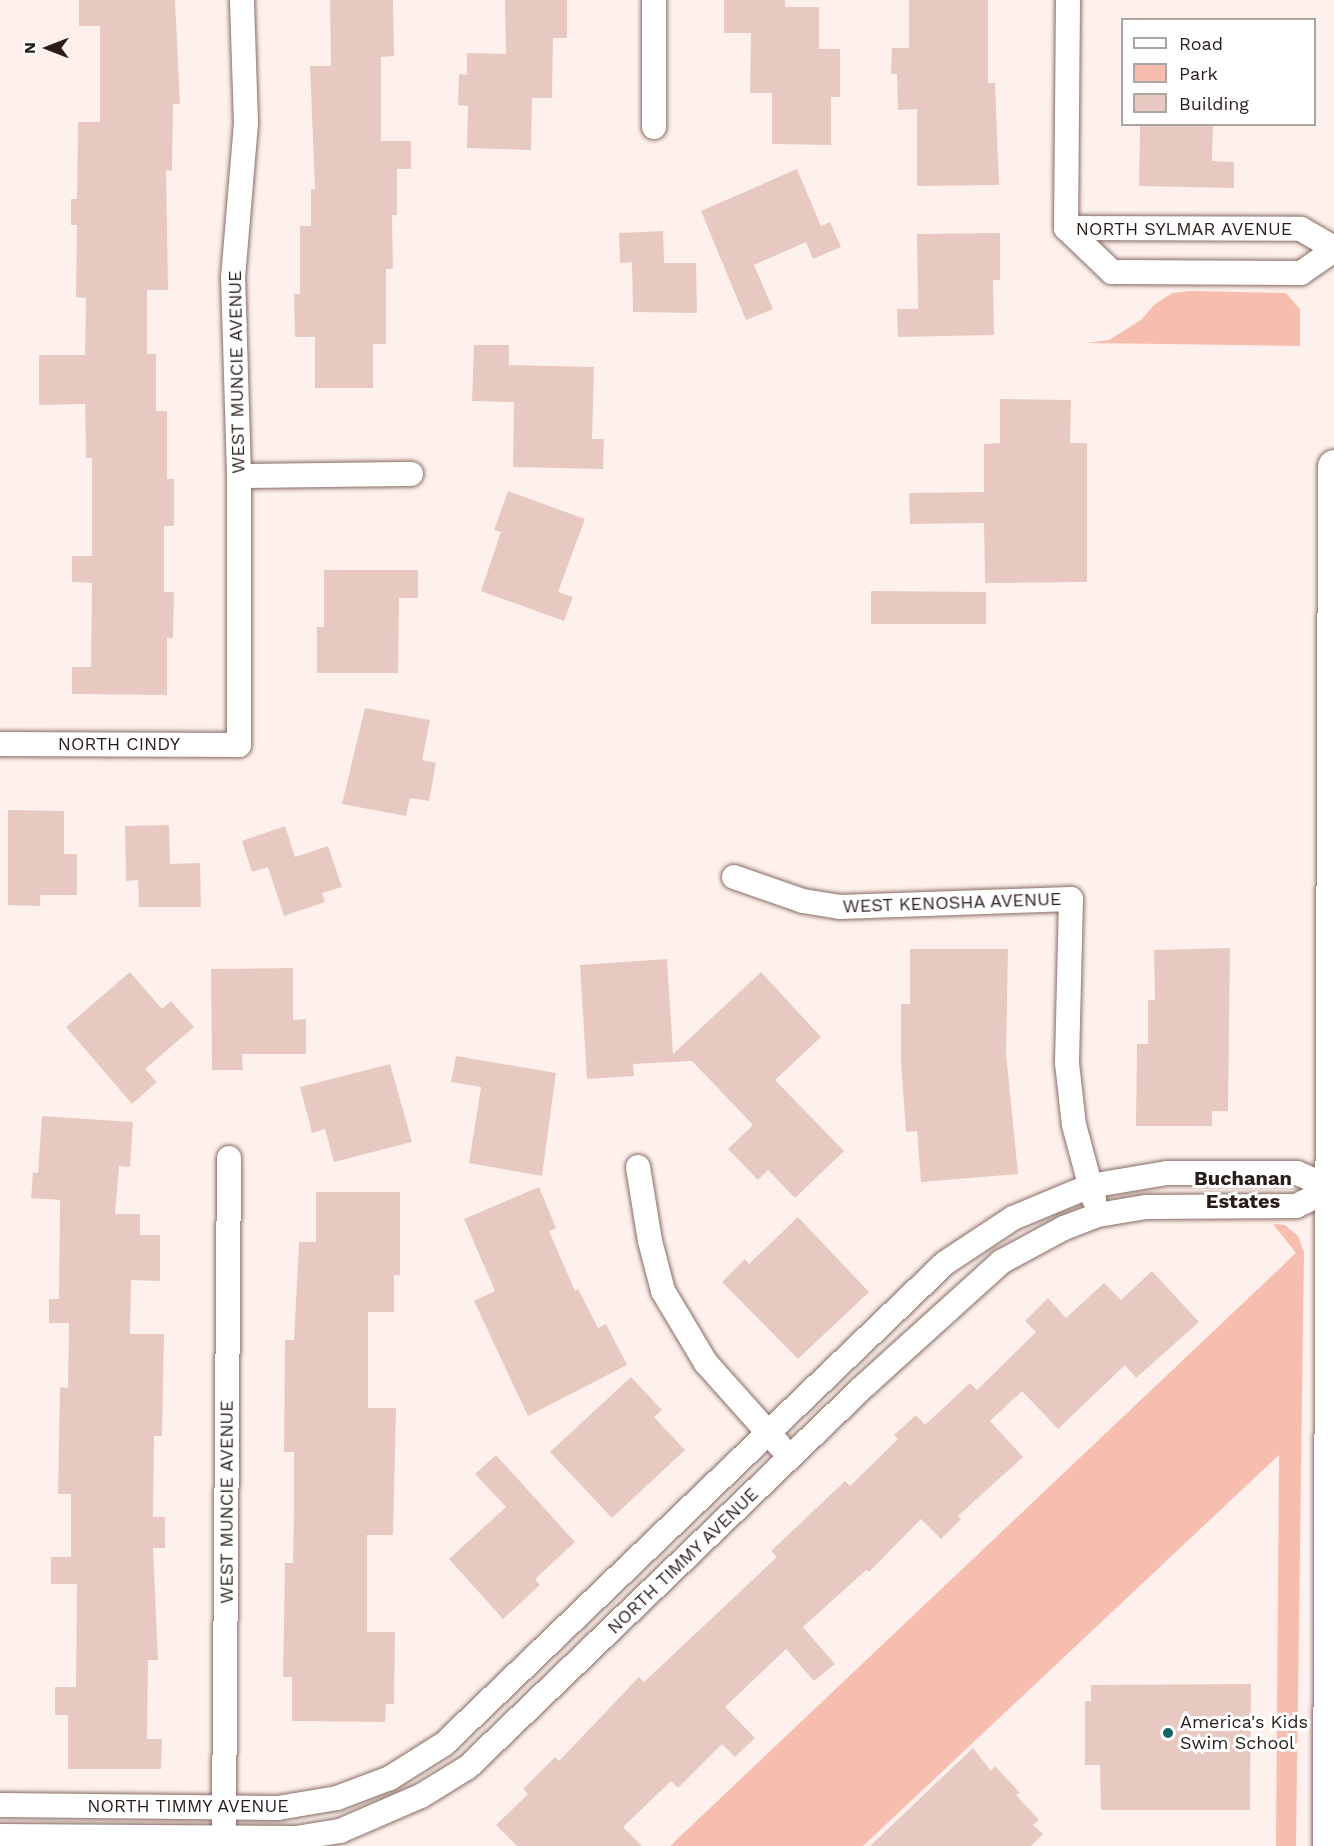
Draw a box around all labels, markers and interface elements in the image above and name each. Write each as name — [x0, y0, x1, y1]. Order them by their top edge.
north arrow — [18, 18, 78, 78]
legend — [1121, 18, 1316, 126]
text: Road — [1179, 33, 1223, 54]
text: N — [20, 42, 39, 54]
text: Park — [1179, 63, 1218, 84]
text: Building — [1179, 93, 1249, 114]
street label: NORTH SYLMAR AVENUE — [1075, 218, 1293, 240]
street label: WEST MUNCIE AVENUE — [224, 269, 250, 475]
street label: NORTH CINDY — [58, 733, 180, 755]
street label: WEST KENOSHA AVENUE — [841, 888, 1063, 918]
district label: Buchanan Estates — [1194, 1167, 1292, 1214]
street label: WEST MUNCIE AVENUE — [216, 1400, 238, 1604]
street label: NORTH TIMMY AVENUE — [602, 1483, 764, 1639]
place label: America's Kids Swim School — [1180, 1712, 1308, 1754]
marker: America's Kids Swim School — [1161, 1726, 1175, 1740]
street label: NORTH TIMMY AVENUE — [86, 1795, 290, 1817]

